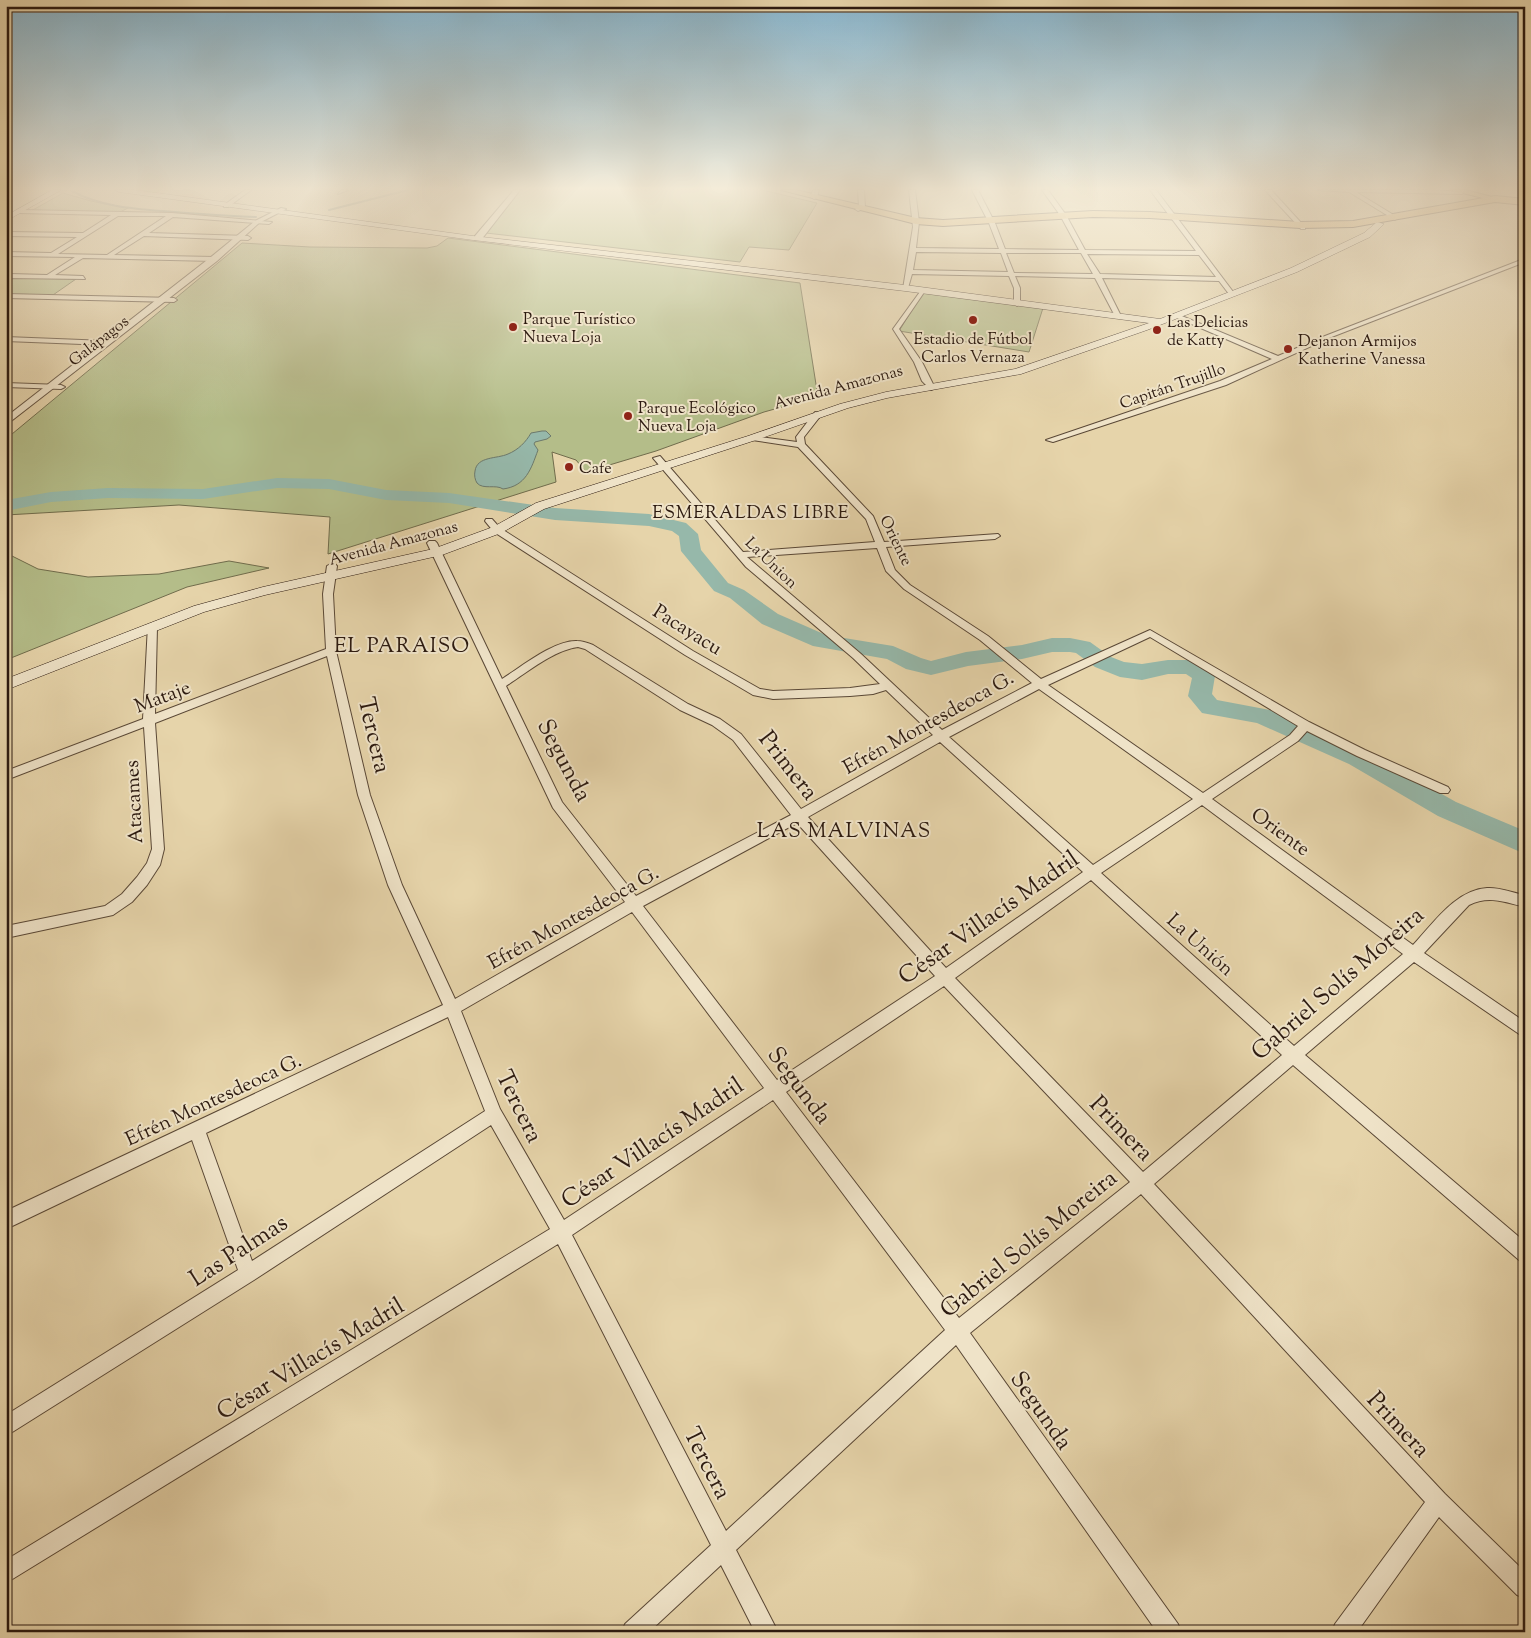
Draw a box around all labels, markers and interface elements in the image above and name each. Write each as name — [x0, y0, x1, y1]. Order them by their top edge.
place label: Parque Turístico Nueva Loja — [523, 309, 636, 350]
street label: Galápagos — [65, 311, 135, 373]
place label: Las Delicias de Katty — [1167, 312, 1248, 353]
marker: Estadio de Fútbol Carlos Vernaza — [967, 314, 979, 326]
marker: Parque Turístico Nueva Loja — [507, 321, 519, 333]
marker: Las Delicias de Katty — [1151, 324, 1163, 336]
place label: Estadio de Fútbol Carlos Vernaza — [913, 329, 1033, 370]
place label: Dejanon Armijos Katherine Vanessa — [1298, 331, 1426, 372]
marker: Dejanon Armijos Katherine Vanessa — [1282, 343, 1294, 355]
street label: Capitán Trujillo — [1117, 358, 1229, 416]
street label: Avenida Amazonas — [772, 360, 906, 417]
place label: Parque Ecológico Nueva Loja — [638, 398, 756, 439]
marker: Parque Ecológico Nueva Loja — [622, 410, 634, 422]
place label: Cafe — [579, 458, 612, 481]
marker: Cafe — [563, 461, 575, 473]
district label: ESMERALDAS LIBRE — [652, 501, 850, 527]
street label: Oriente — [873, 512, 917, 570]
street label: Avenida Amazonas — [327, 516, 461, 573]
street label: La Union — [739, 533, 802, 595]
street label: Pacayacu — [646, 598, 728, 664]
district label: EL PARAISO — [334, 632, 470, 662]
street label: Efrén Montesdeoca G. — [838, 665, 1020, 783]
street label: Mataje — [131, 674, 195, 722]
street label: Tercera — [348, 694, 398, 777]
street label: Segunda — [527, 713, 599, 808]
street label: Primera — [749, 724, 825, 808]
street label: Atacames — [119, 759, 152, 844]
street label: Oriente — [1244, 802, 1315, 865]
district label: LAS MALVINAS — [757, 817, 931, 847]
street label: César Villacís Madril — [892, 843, 1087, 994]
street label: Efrén Montesdeoca G. — [483, 860, 665, 978]
street label: Gabriel Solís Moreira — [1244, 900, 1432, 1069]
street label: La Unión — [1159, 908, 1240, 984]
street label: Segunda — [758, 1040, 839, 1132]
street label: Efrén Montesdeoca G. — [121, 1048, 307, 1155]
street label: Tercera — [486, 1065, 550, 1149]
street label: César Villacís Madril — [555, 1070, 752, 1218]
street label: Primera — [1081, 1089, 1161, 1170]
street label: Gabriel Solís Moreira — [933, 1162, 1125, 1327]
street label: Las Palmas — [183, 1207, 295, 1296]
street label: César Villacís Madril — [211, 1290, 412, 1429]
street label: Segunda — [1001, 1365, 1080, 1458]
street label: Primera — [1358, 1385, 1437, 1466]
street label: Tercera — [674, 1422, 739, 1506]

